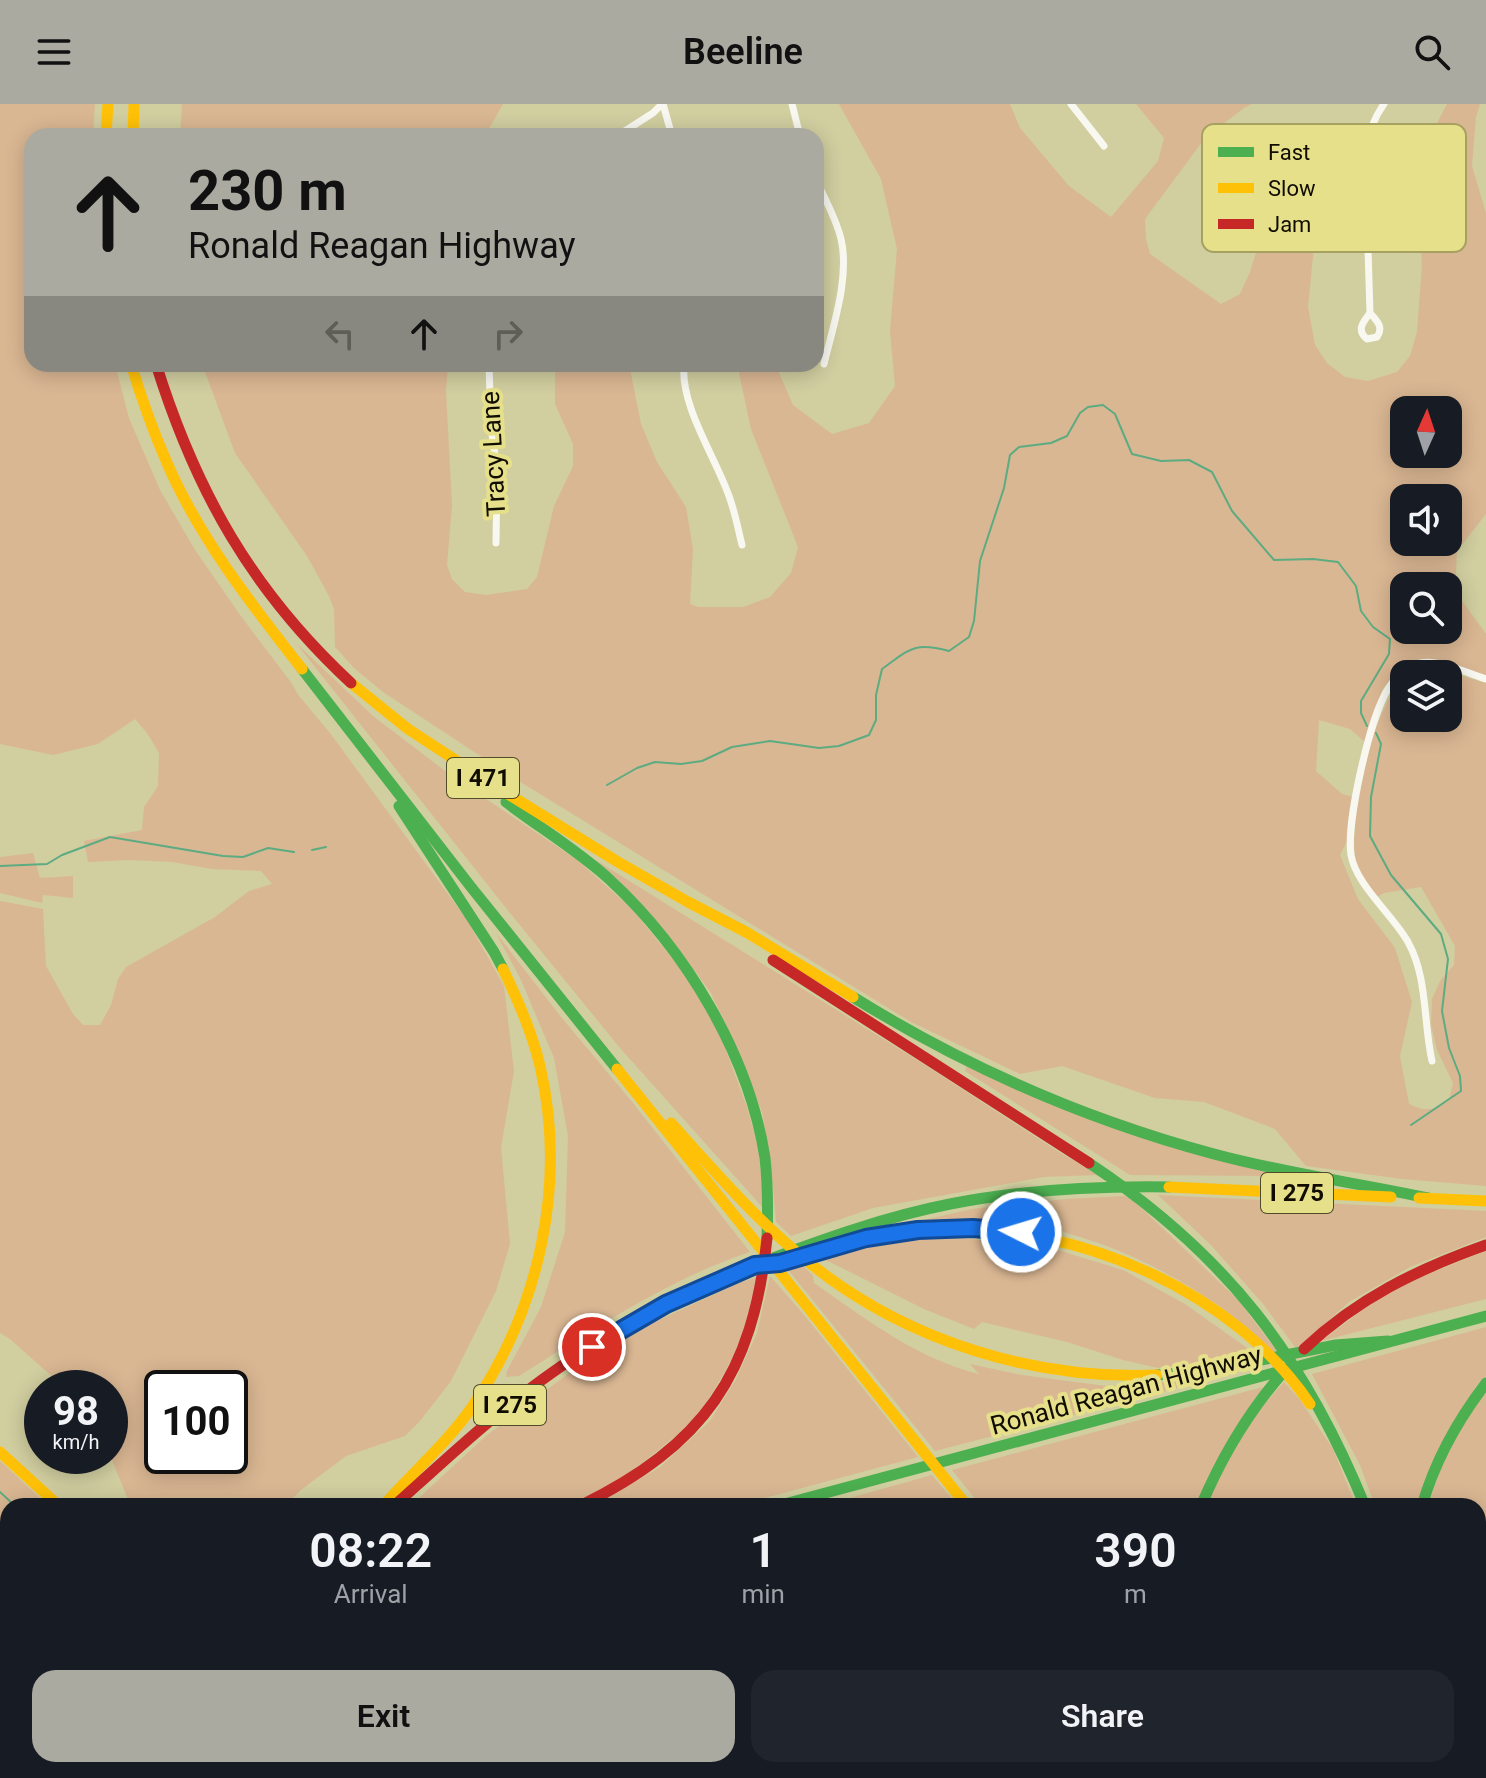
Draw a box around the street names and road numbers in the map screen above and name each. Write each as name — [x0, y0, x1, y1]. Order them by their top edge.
street label: Tracy Lane — [475, 390, 511, 518]
road number: I 471 — [447, 758, 519, 798]
road number: I 275 — [1261, 1173, 1333, 1213]
street label: Ronald Reagan Highway — [987, 1339, 1265, 1441]
road number: I 275 — [474, 1385, 546, 1425]

